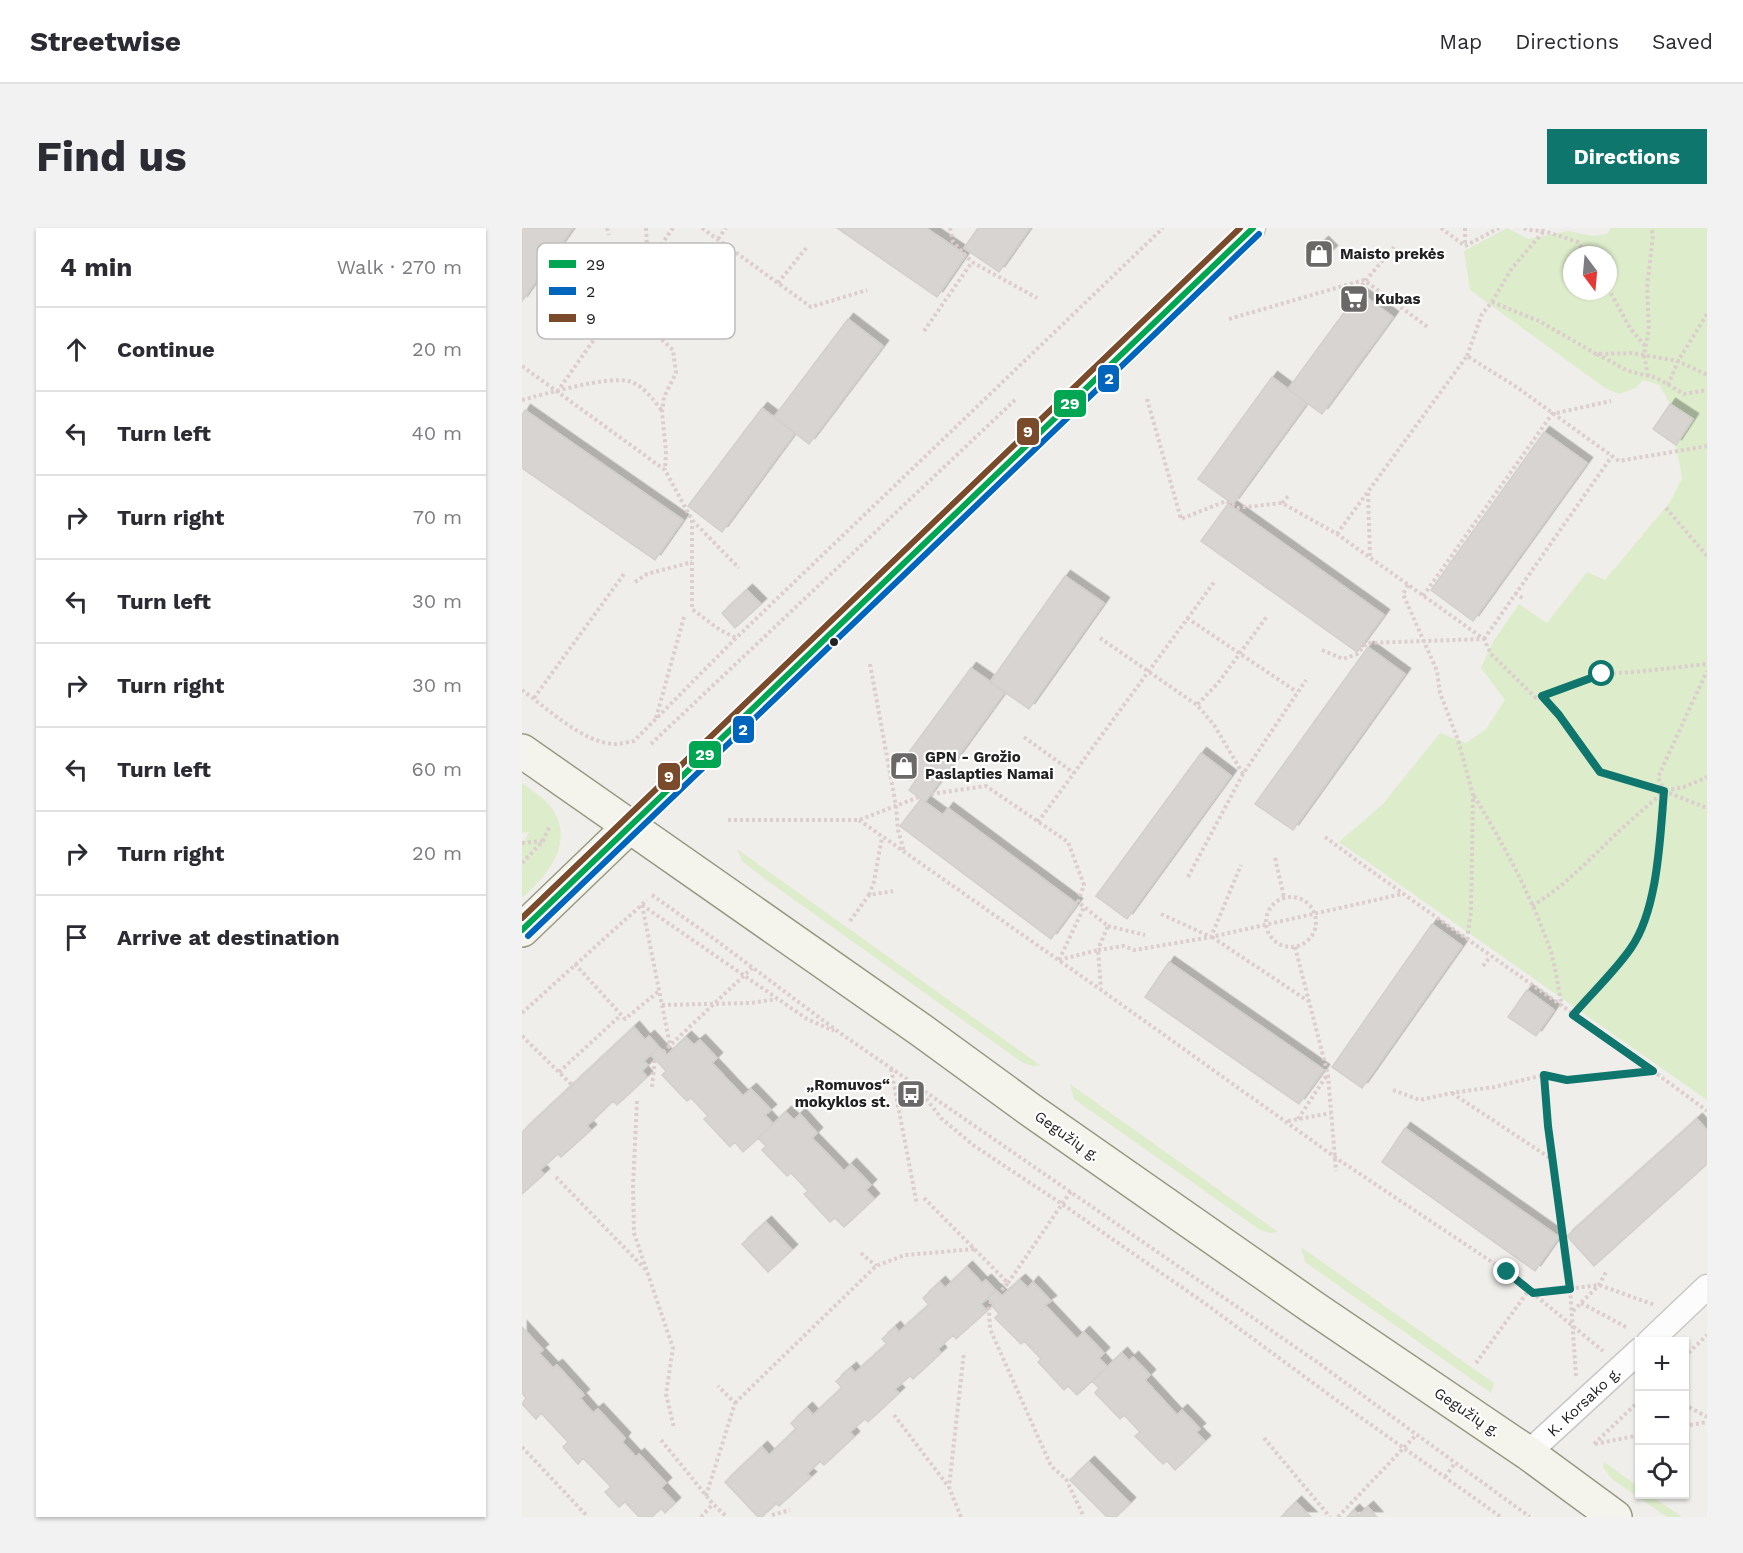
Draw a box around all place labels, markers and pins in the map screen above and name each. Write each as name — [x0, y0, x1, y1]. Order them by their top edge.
shop icon: Maisto prekės — [1303, 238, 1335, 270]
place label: Maisto prekės — [1340, 245, 1445, 263]
supermarket icon: Kubas — [1338, 283, 1370, 315]
place label: Kubas — [1375, 290, 1421, 308]
unlabelled marker — [828, 636, 840, 648]
place label: GPN - Grožio Paslapties Namai — [925, 748, 1054, 783]
shop icon: GPN - Grožio Paslapties Namai — [888, 750, 920, 782]
place label: „Romuvos“ mokyklos st. — [795, 1076, 890, 1111]
bus stop icon: „Romuvos“ mokyklos st. — [895, 1078, 927, 1110]

